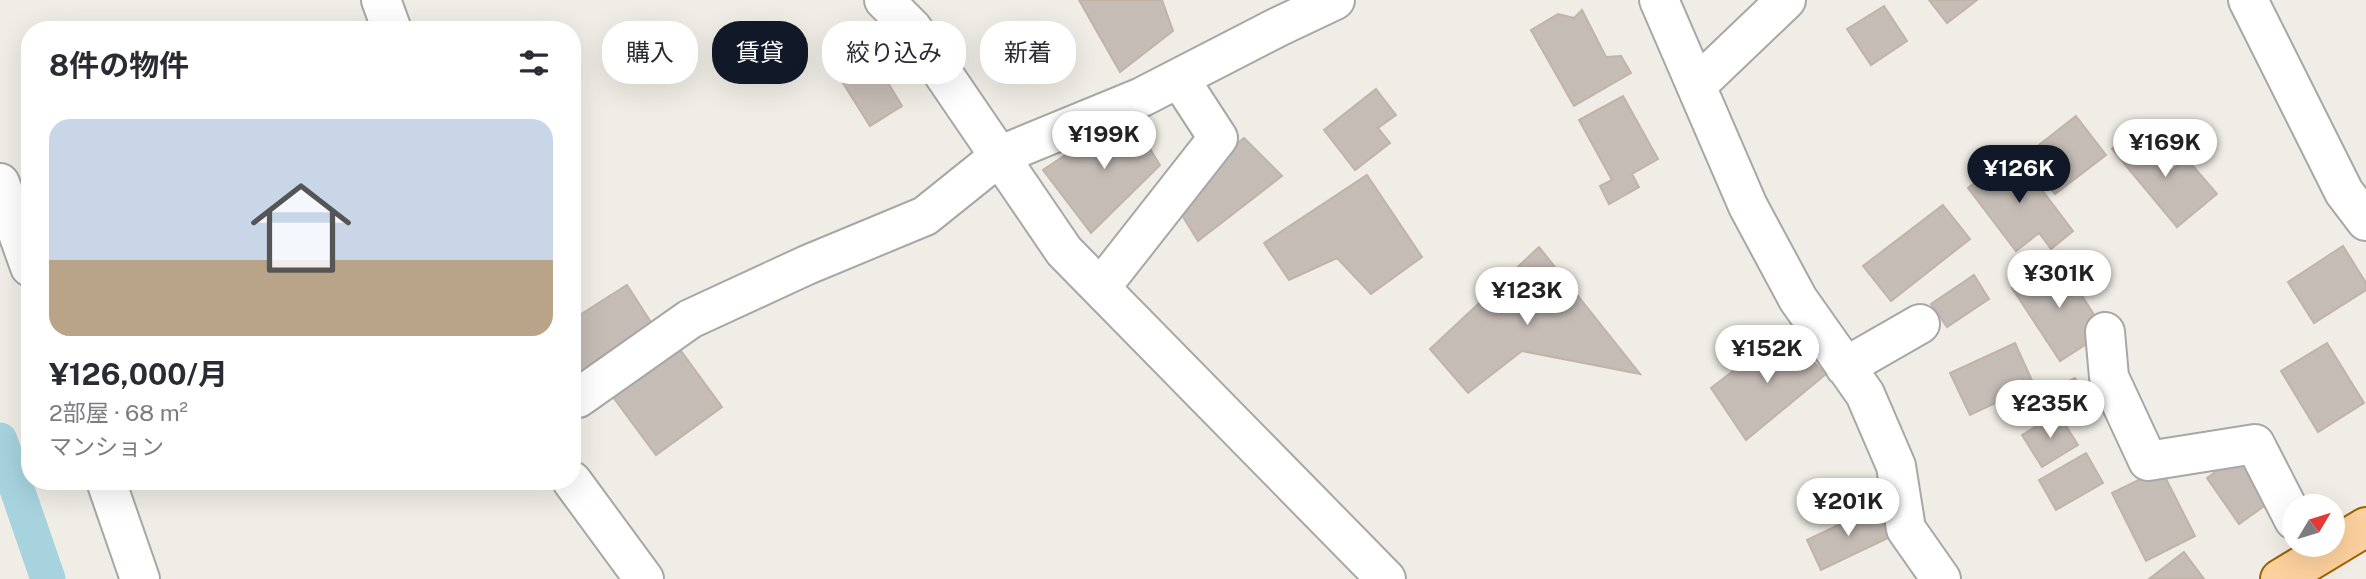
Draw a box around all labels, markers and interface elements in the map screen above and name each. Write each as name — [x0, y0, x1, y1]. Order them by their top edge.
chip: 購入 — [602, 21, 698, 84]
chip: 賃貸 — [712, 21, 808, 84]
chip: 絞り込み — [822, 21, 966, 84]
chip: 新着 — [980, 21, 1076, 84]
icon: filters — [515, 44, 553, 82]
text: 8件の物件 — [49, 47, 189, 83]
pin: ¥199K — [1055, 111, 1153, 171]
text: ¥199K — [1068, 120, 1140, 147]
pin: ¥169K — [2116, 120, 2214, 179]
text: ¥169K — [2129, 128, 2201, 155]
pin: ¥126K — [1970, 146, 2068, 205]
text: ¥126K — [1983, 154, 2055, 181]
icon: home — [238, 165, 364, 291]
pin: ¥301K — [2010, 250, 2108, 310]
text: ¥301K — [2023, 259, 2095, 286]
pin: ¥123K — [1478, 268, 1576, 327]
text: ¥123K — [1491, 276, 1563, 303]
pin: ¥152K — [1718, 326, 1816, 385]
text: ¥152K — [1731, 334, 1803, 361]
text: ¥126,000/月 — [49, 356, 228, 392]
pin: ¥235K — [2001, 380, 2099, 440]
text: ¥235K — [2011, 389, 2089, 416]
text: 2部屋 · 68 m² — [49, 399, 188, 426]
text: マンション — [49, 433, 164, 460]
pin: ¥201K — [1799, 478, 1897, 538]
text: ¥201K — [1813, 487, 1883, 514]
north arrow — [2282, 494, 2345, 556]
map controls — [2282, 494, 2345, 557]

